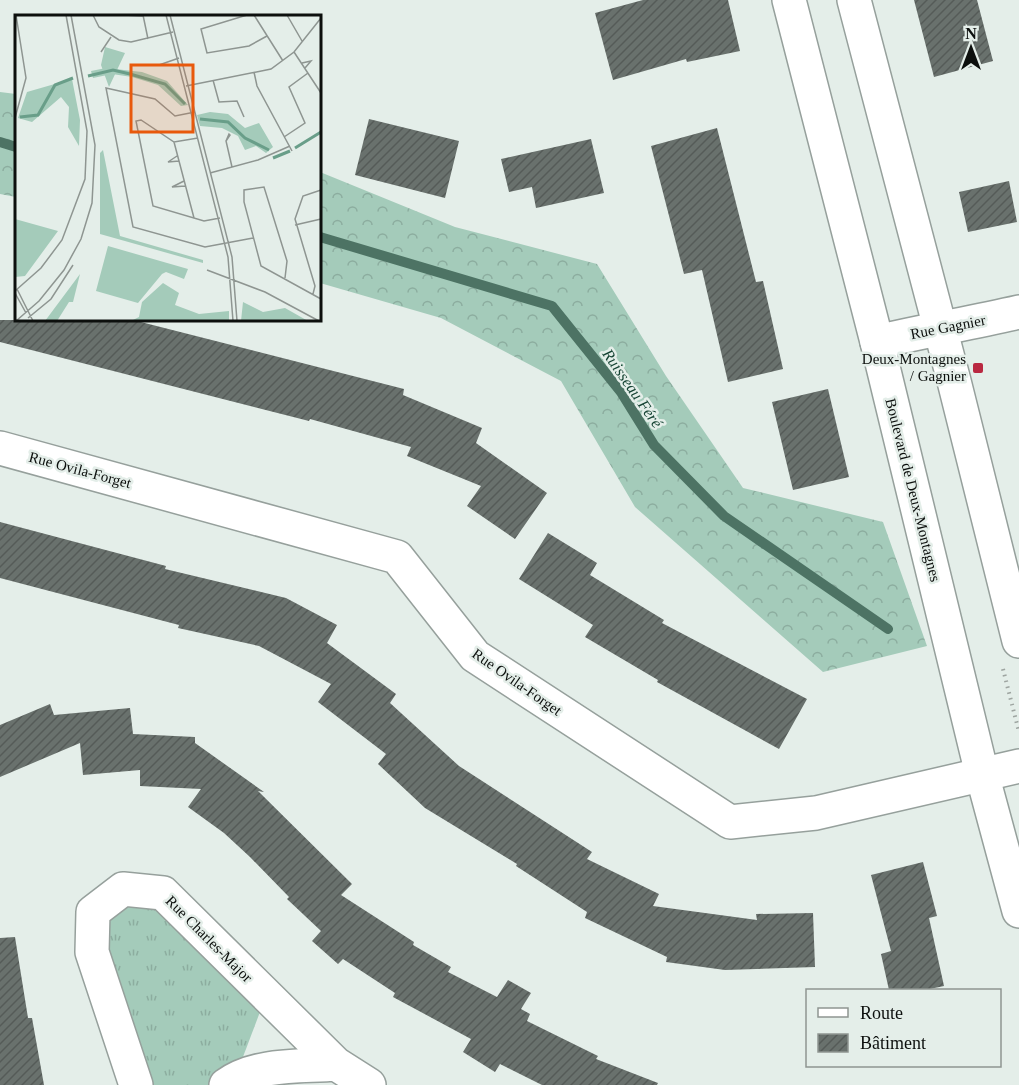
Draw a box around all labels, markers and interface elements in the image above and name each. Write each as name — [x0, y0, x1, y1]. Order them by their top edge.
inset map — [15, 15, 321, 321]
north arrow — [941, 18, 1001, 78]
text: N — [965, 25, 977, 42]
street label: Rue Gagnier — [909, 312, 987, 342]
water label: Ruisseau Féré — [599, 345, 666, 432]
place label: Deux-Montagnes / Gagnier — [862, 351, 966, 384]
marker: Deux-Montagnes / Gagnier — [971, 361, 985, 375]
street label: Boulevard de Deux-Montagnes — [882, 397, 944, 583]
street label: Rue Ovila-Forget — [27, 449, 134, 492]
street label: Rue Ovila-Forget — [469, 645, 565, 719]
street label: Rue Charles-Major — [163, 893, 255, 985]
legend — [806, 989, 1001, 1067]
text: Route — [860, 1003, 903, 1023]
text: Bâtiment — [860, 1033, 926, 1053]

